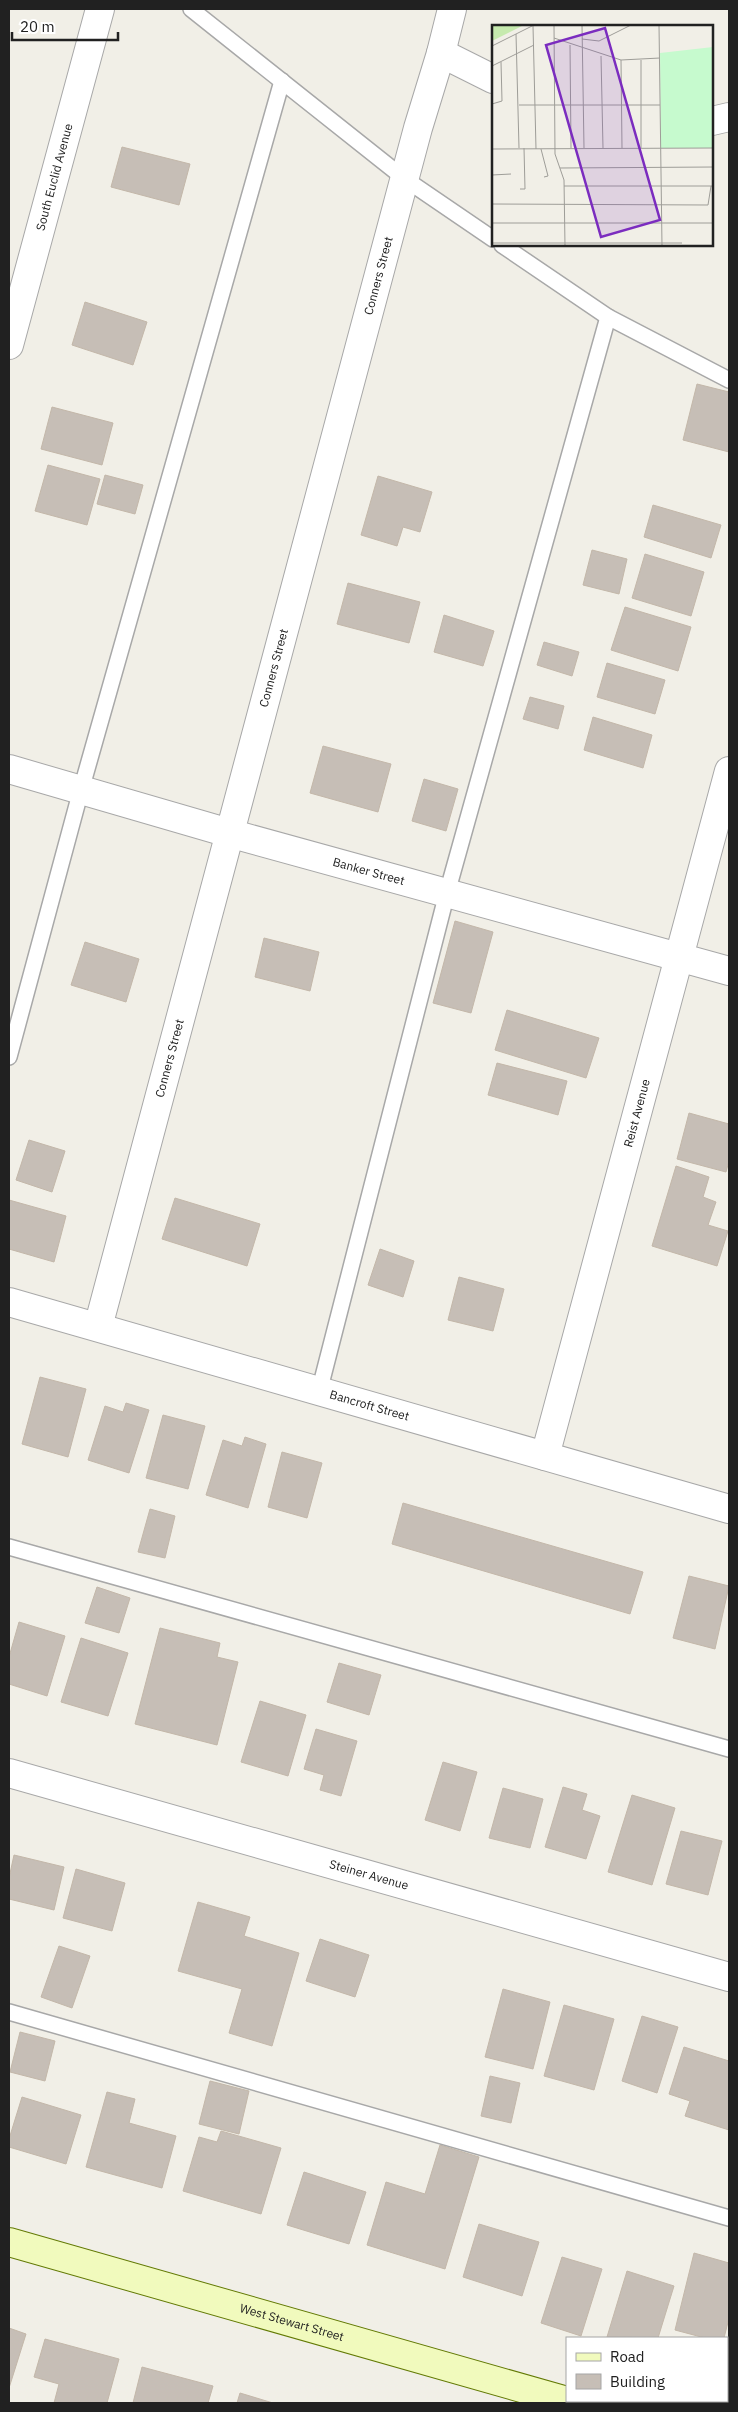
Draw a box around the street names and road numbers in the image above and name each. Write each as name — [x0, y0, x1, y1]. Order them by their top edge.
street label: South Euclid Avenue — [32, 121, 76, 232]
street label: Conners Street — [360, 235, 396, 316]
street label: Conners Street — [256, 627, 291, 709]
street label: Banker Street — [331, 854, 406, 888]
street label: Conners Street — [152, 1017, 187, 1099]
street label: Reist Avenue — [620, 1077, 653, 1149]
street label: Bancroft Street — [328, 1387, 411, 1424]
street label: Steiner Avenue — [328, 1856, 411, 1893]
street label: West Stewart Street — [238, 2300, 346, 2344]

